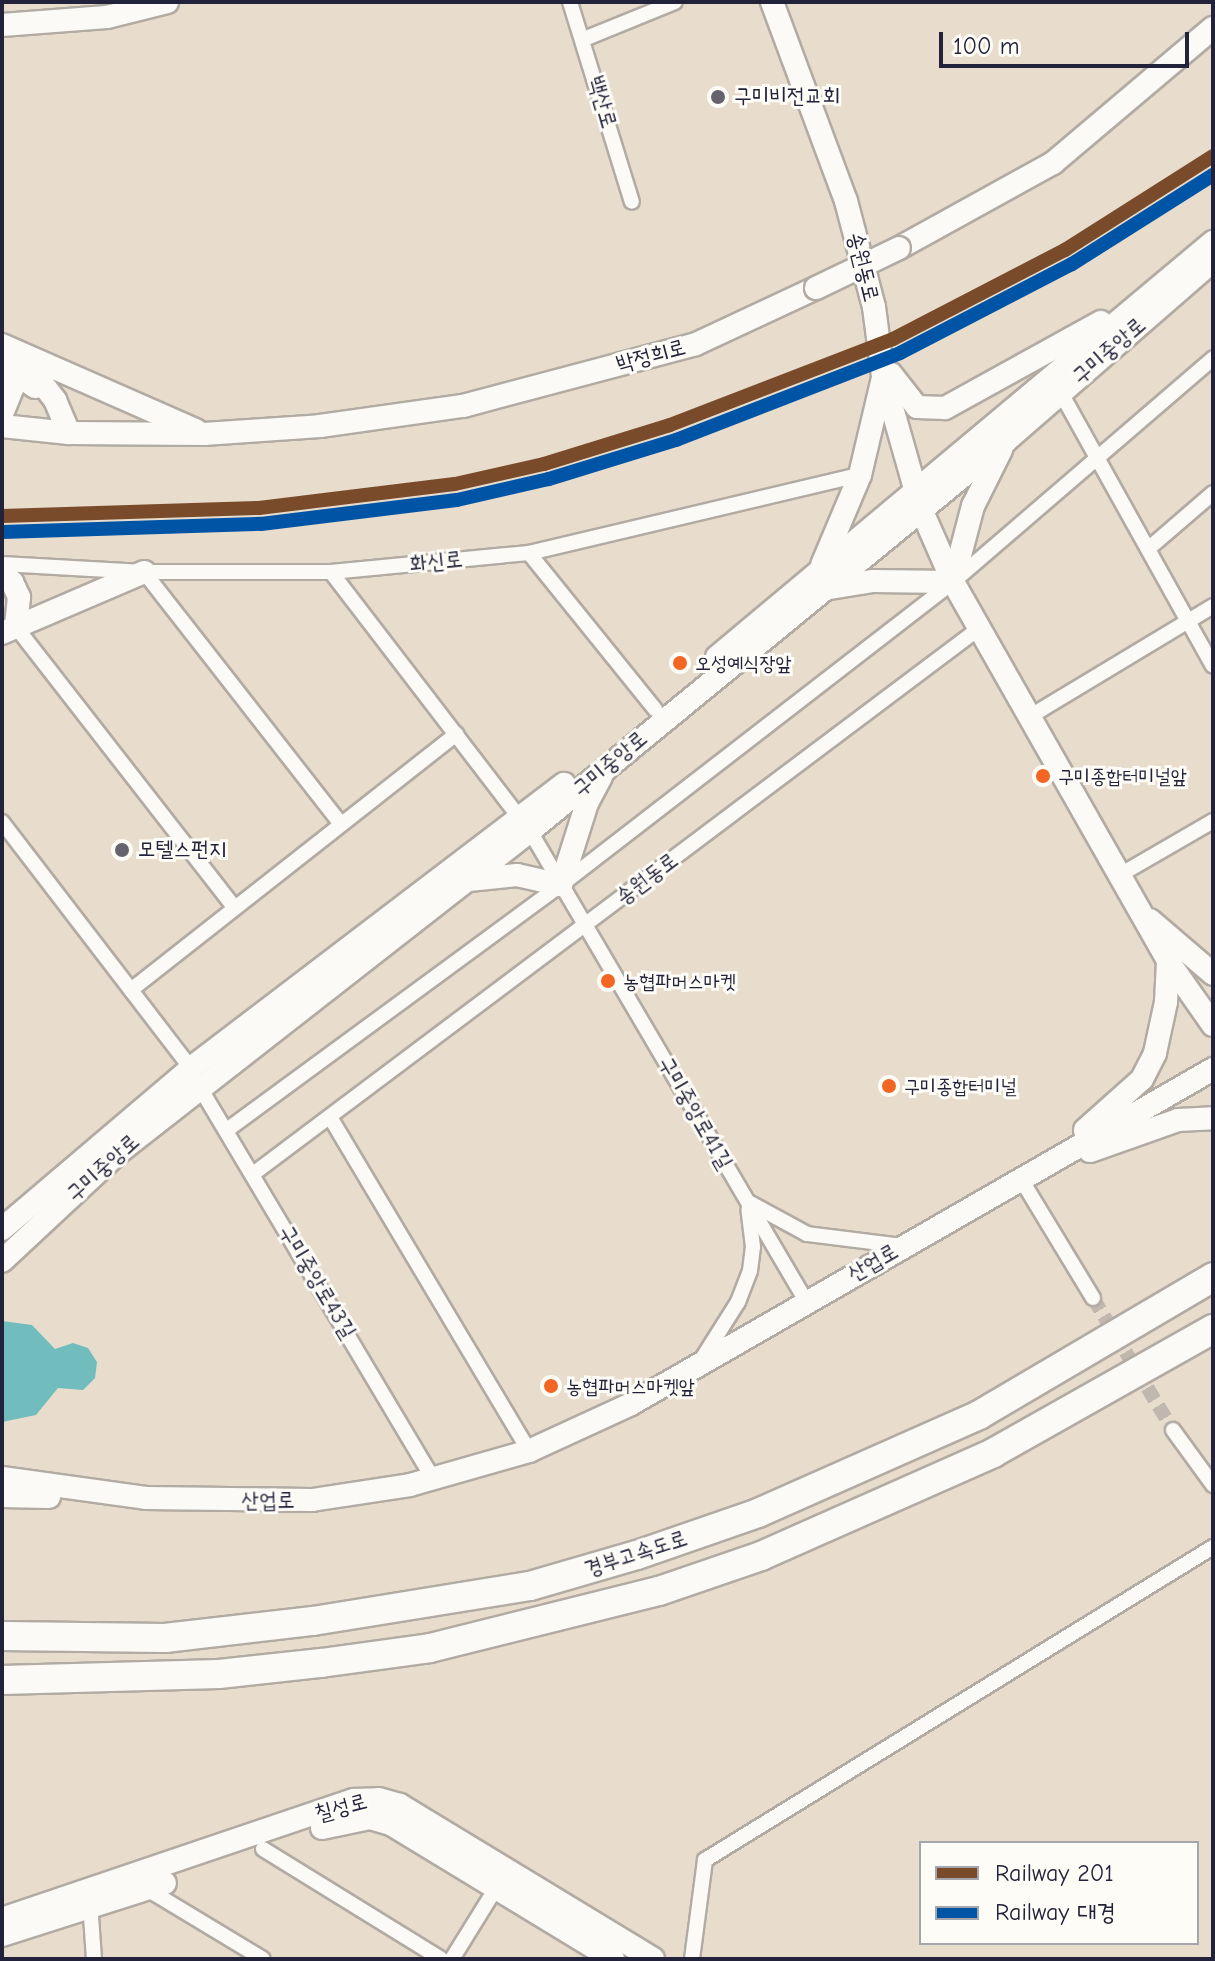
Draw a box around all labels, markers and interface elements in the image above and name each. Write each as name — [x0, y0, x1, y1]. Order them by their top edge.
scale bar — [943, 16, 1193, 66]
text: 100 m — [953, 32, 1020, 60]
street label: 백산로 — [582, 73, 622, 131]
place label: 구미비전교회 — [734, 84, 840, 110]
marker: 구미비전교회 — [709, 88, 727, 106]
street label: 송원동로 — [842, 229, 884, 305]
street label: 구미중앙로 — [1067, 312, 1151, 390]
street label: 박정희로 — [613, 334, 689, 378]
street label: 화신로 — [408, 546, 464, 578]
place label: 오성예식장앞 — [695, 651, 792, 675]
marker: 오성예식장앞 — [672, 655, 688, 671]
street label: 구미중앙로 — [568, 725, 652, 803]
place label: 구미종합터미널앞 — [1058, 764, 1187, 788]
marker: 구미종합터미널앞 — [1035, 768, 1051, 784]
place label: 모텔스펀지 — [138, 837, 227, 863]
marker: 모텔스펀지 — [113, 841, 131, 859]
street label: 송원동로 — [611, 847, 683, 911]
place label: 농협파머스마켓 — [623, 969, 736, 993]
marker: 농협파머스마켓 — [600, 973, 616, 989]
street label: 구미중앙로41길 — [652, 1052, 738, 1174]
place label: 구미종합터미널 — [904, 1074, 1017, 1098]
marker: 구미종합터미널 — [881, 1078, 897, 1094]
street label: 구미중앙로 — [61, 1129, 145, 1207]
street label: 구미중앙로43길 — [273, 1220, 361, 1344]
street label: 산업로 — [843, 1238, 903, 1288]
place label: 농협파머스마켓앞 — [566, 1374, 695, 1398]
marker: 농협파머스마켓앞 — [543, 1378, 559, 1394]
street label: 산업로 — [241, 1487, 295, 1515]
street label: 경부고속도로 — [581, 1525, 691, 1583]
street label: 칠성로 — [312, 1788, 370, 1828]
legend — [919, 1841, 1199, 1945]
text: Railway 201 — [995, 1859, 1114, 1887]
text: Railway 대경 — [995, 1898, 1116, 1926]

